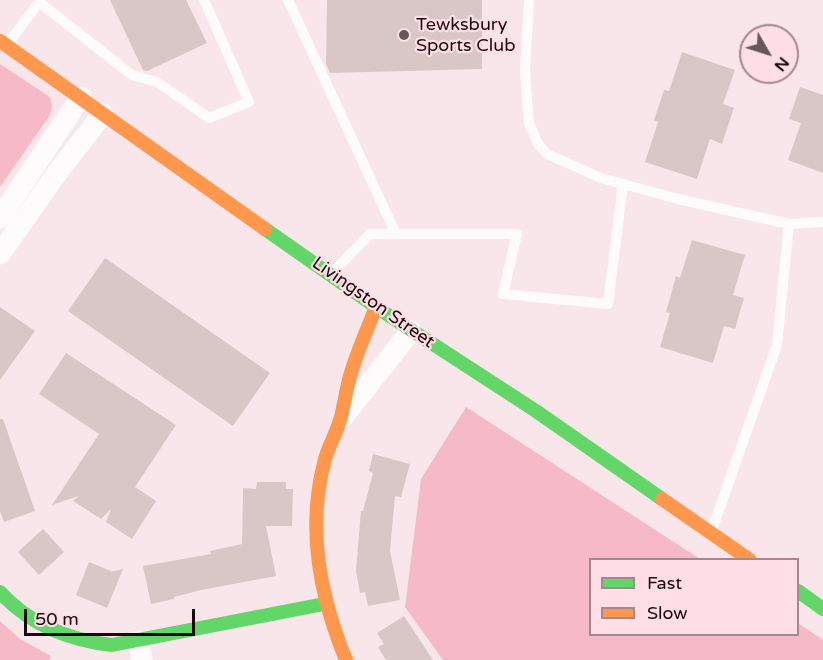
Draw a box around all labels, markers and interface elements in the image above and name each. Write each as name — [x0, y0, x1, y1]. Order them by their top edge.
place label: Tewksbury Sports Club — [416, 14, 516, 57]
north arrow — [739, 24, 799, 84]
marker: Tewksbury Sports Club — [397, 28, 411, 42]
text: N — [770, 53, 793, 75]
street label: Livingston Street — [308, 253, 438, 353]
legend — [589, 558, 799, 636]
text: Fast — [647, 572, 682, 594]
scale bar — [27, 597, 198, 635]
text: Slow — [647, 602, 688, 624]
text: 50 m — [35, 608, 79, 630]

